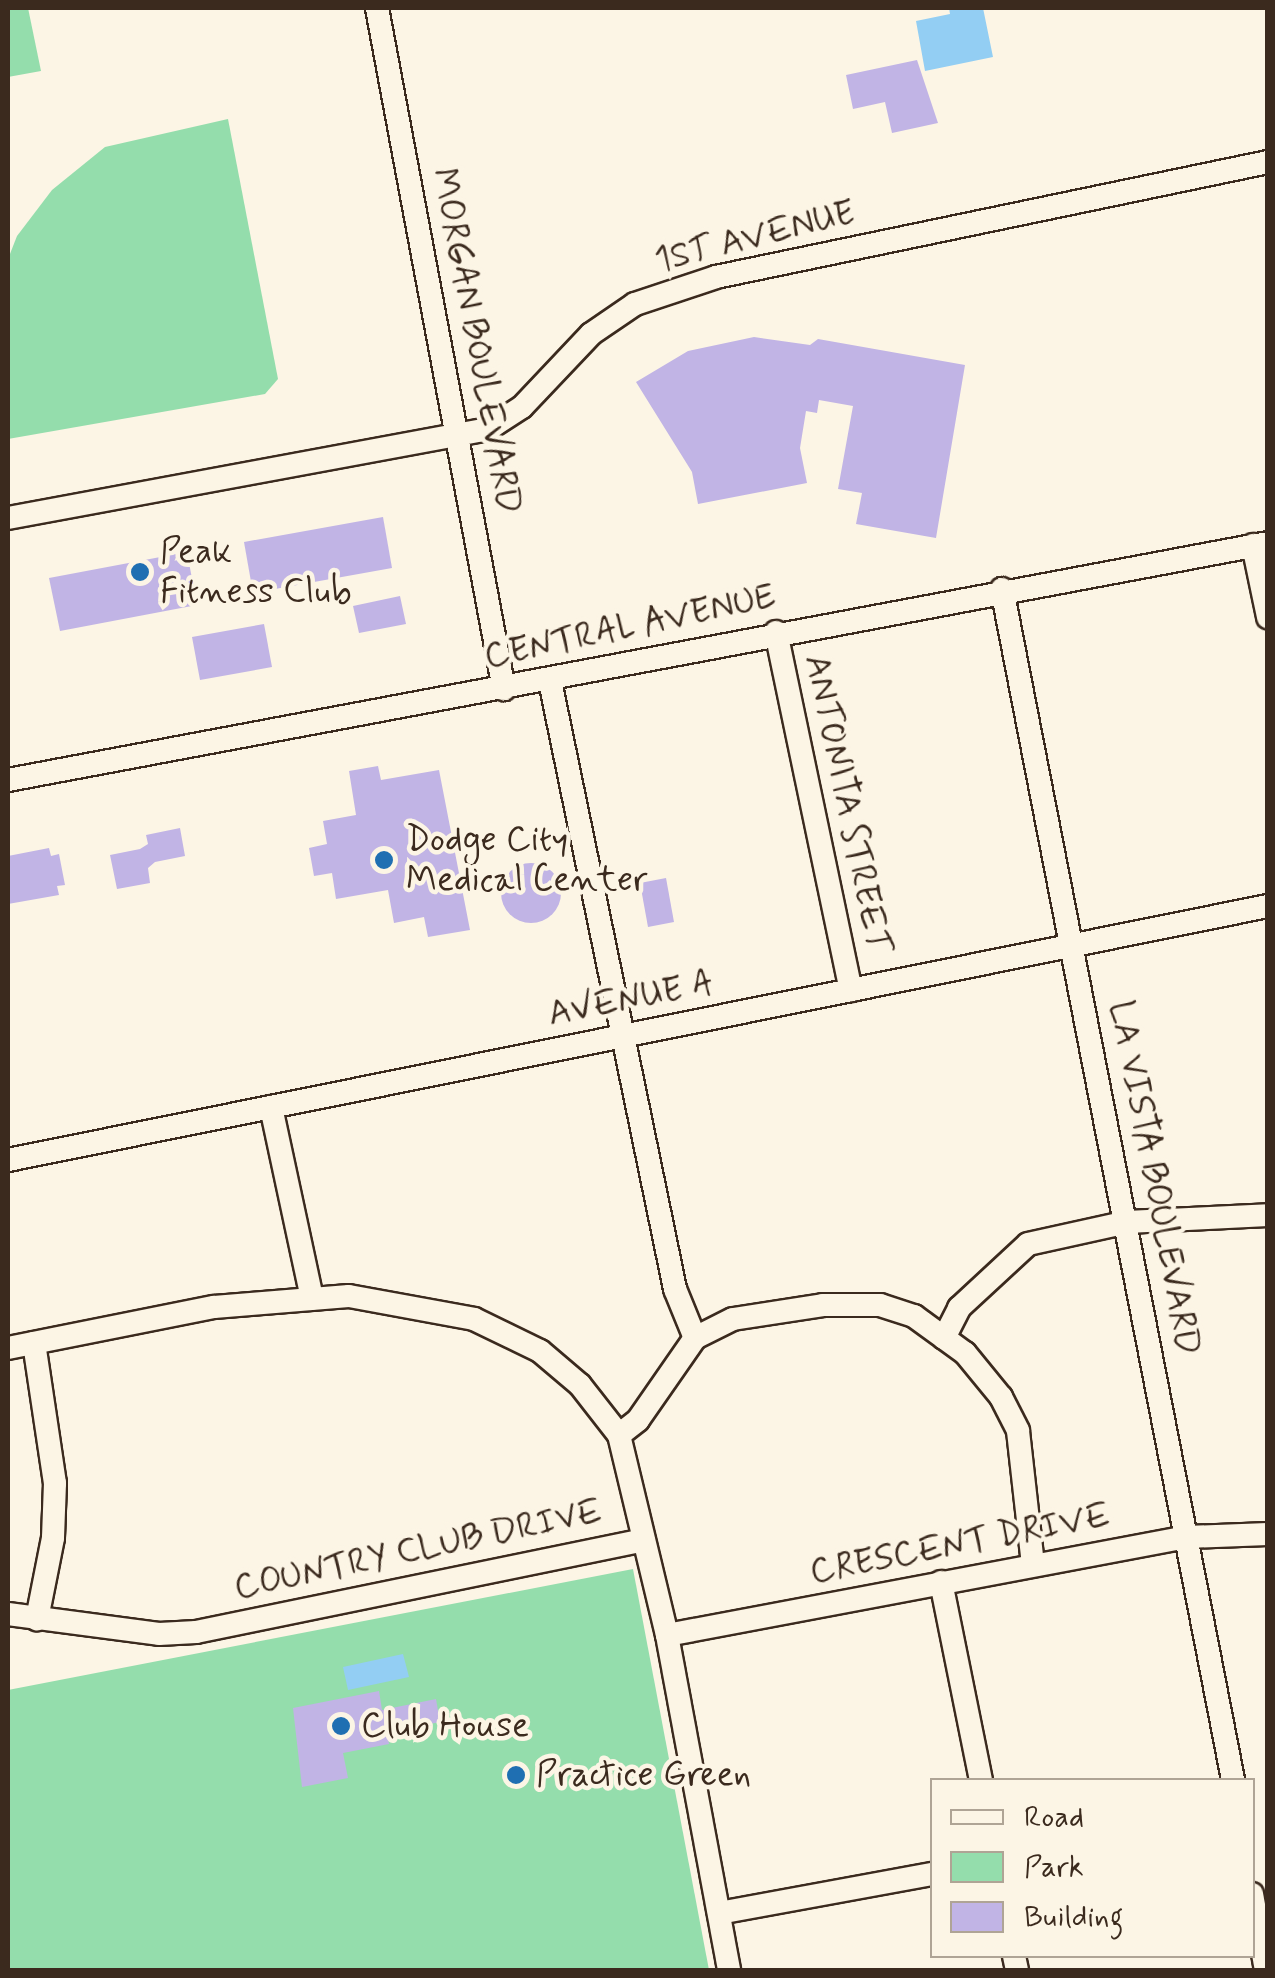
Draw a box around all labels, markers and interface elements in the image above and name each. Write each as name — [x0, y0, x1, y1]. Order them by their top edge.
street label: MORGAN BOULEVARD — [422, 166, 530, 516]
street label: 1ST AVENUE — [651, 192, 859, 282]
place label: Peak Fitness Club — [160, 531, 352, 613]
marker: Peak Fitness Club — [129, 561, 151, 583]
street label: CENTRAL AVENUE — [479, 575, 781, 679]
street label: ANTONITA STREET — [795, 650, 899, 958]
place label: Dodge City Medical Center — [406, 819, 641, 901]
marker: Dodge City Medical Center — [371, 847, 397, 873]
street label: AVENUE A — [544, 962, 718, 1036]
street label: LA VISTA BOULEVARD — [1099, 998, 1209, 1358]
street label: COUNTRY CLUB DRIVE — [229, 1490, 607, 1610]
street label: CRESCENT DRIVE — [806, 1494, 1114, 1594]
place label: Club House — [361, 1705, 522, 1747]
marker: Club House — [330, 1715, 352, 1737]
place label: Practice Green — [536, 1754, 759, 1796]
marker: Practice Green — [505, 1764, 527, 1786]
legend — [930, 1778, 1255, 1958]
text: Road — [1024, 1798, 1084, 1837]
text: Park — [1024, 1848, 1084, 1887]
text: Building — [1024, 1898, 1123, 1937]

